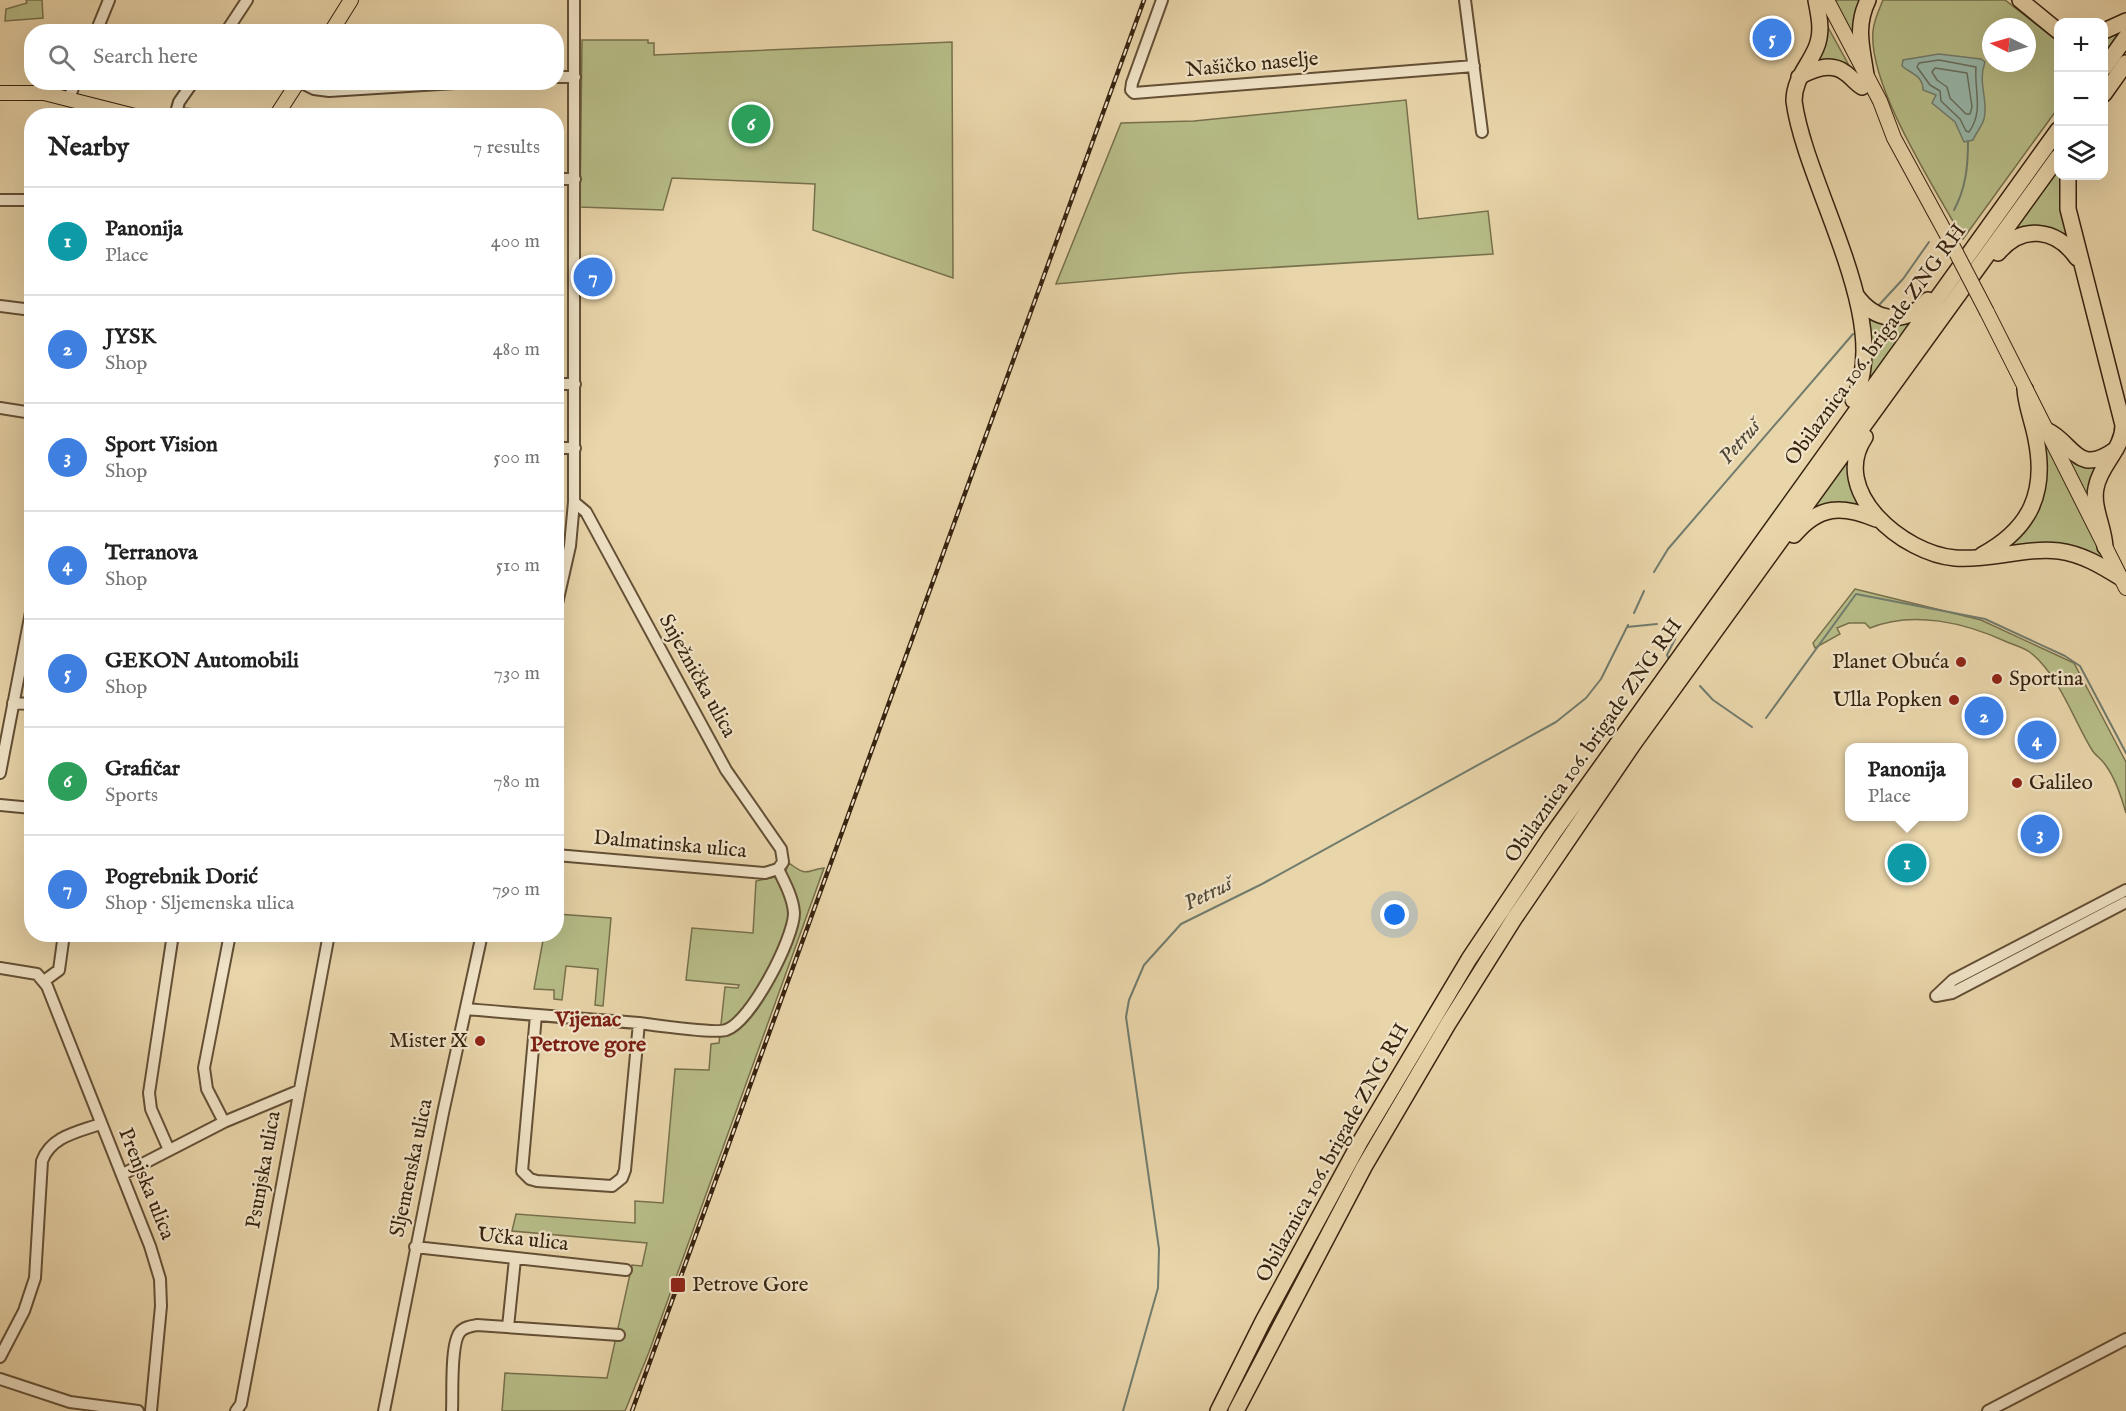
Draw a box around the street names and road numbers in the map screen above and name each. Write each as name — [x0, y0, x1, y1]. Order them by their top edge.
street label: Našičko naselje — [1184, 46, 1320, 84]
street label: Obilaznica 106. brigade ZNG RH — [1779, 219, 1973, 471]
street label: Snježnička ulica — [652, 609, 742, 743]
street label: Obilaznica 106. brigade ZNG RH — [1499, 614, 1689, 868]
street label: Dalmatinska ulica — [592, 825, 749, 865]
street label: Obilaznica 106. brigade ZNG RH — [1250, 1019, 1416, 1287]
street label: Sljemenska ulica — [384, 1096, 440, 1240]
street label: Psunjska ulica — [240, 1108, 288, 1231]
street label: Prenjska ulica — [111, 1124, 181, 1245]
street label: Učka ulica — [476, 1222, 571, 1258]

